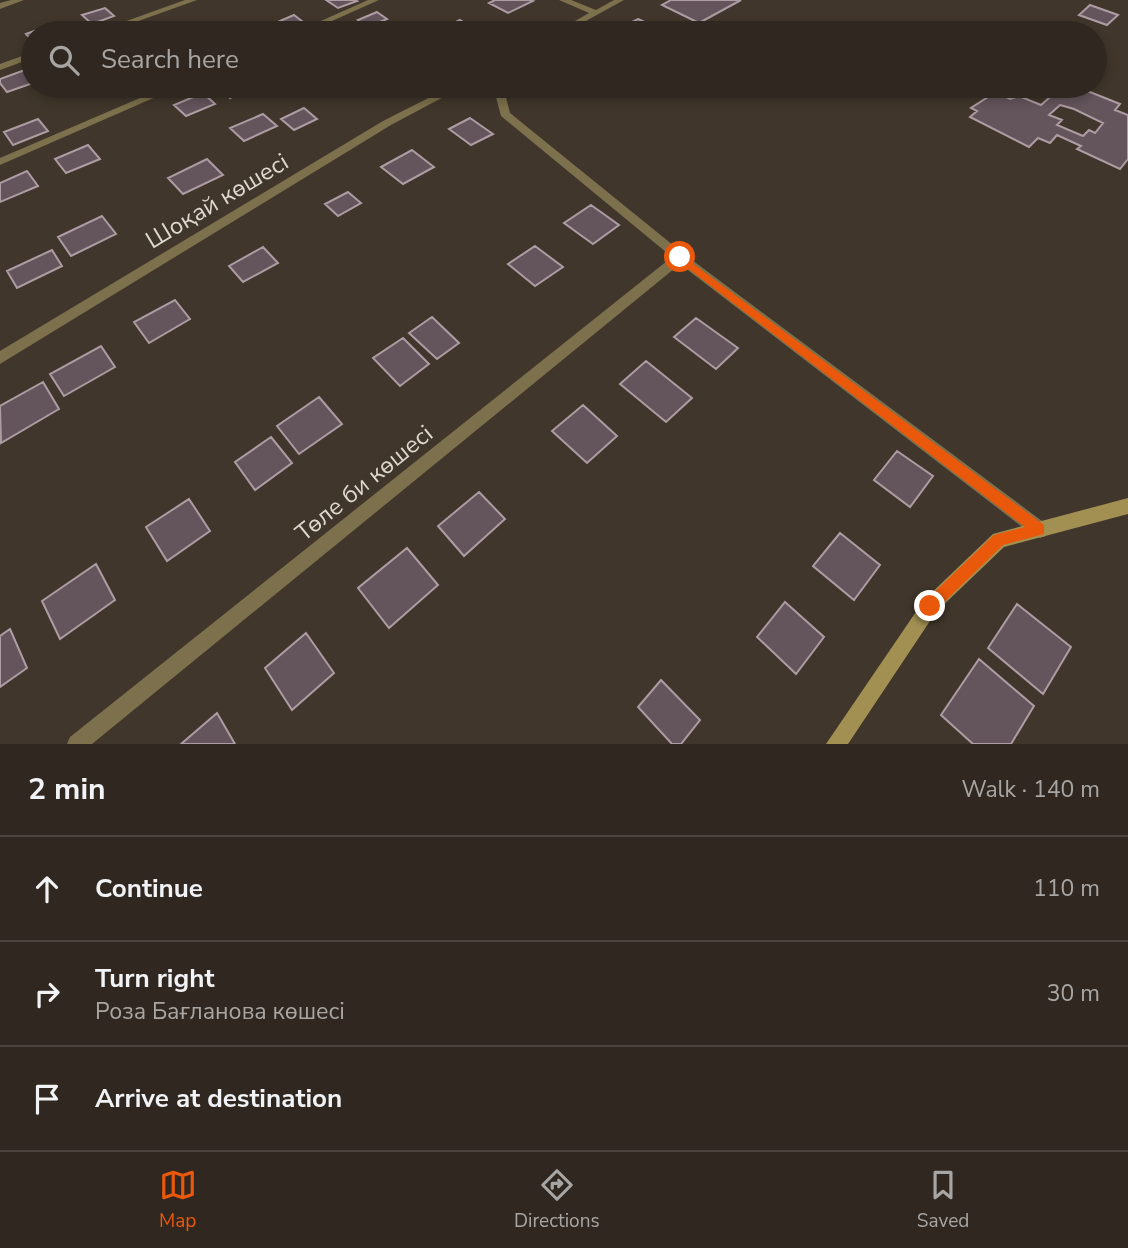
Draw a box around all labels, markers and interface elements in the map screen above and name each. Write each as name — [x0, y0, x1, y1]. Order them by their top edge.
search box — [21, 21, 1107, 98]
icon: search — [45, 41, 83, 79]
text: Search here — [101, 42, 239, 77]
street label: Шоқай көшесі — [140, 146, 294, 256]
route start — [664, 241, 695, 272]
street label: Төле би көшесі — [289, 418, 439, 548]
route end — [914, 590, 945, 621]
text: 2 min — [28, 769, 106, 810]
text: Walk · 140 m — [961, 774, 1100, 805]
icon: ahead — [28, 870, 66, 908]
text: Continue — [95, 871, 203, 906]
text: 110 m — [1033, 873, 1100, 904]
text: Turn right — [95, 961, 214, 996]
icon: right — [28, 975, 66, 1013]
text: 30 m — [1047, 978, 1100, 1009]
text: Роза Бағланова көшесі — [95, 996, 345, 1027]
icon: arrive — [28, 1080, 66, 1118]
text: Arrive at destination — [95, 1081, 342, 1116]
tab: Map — [159, 1166, 197, 1234]
tab: Directions — [514, 1166, 600, 1234]
tab: Saved — [917, 1166, 969, 1234]

